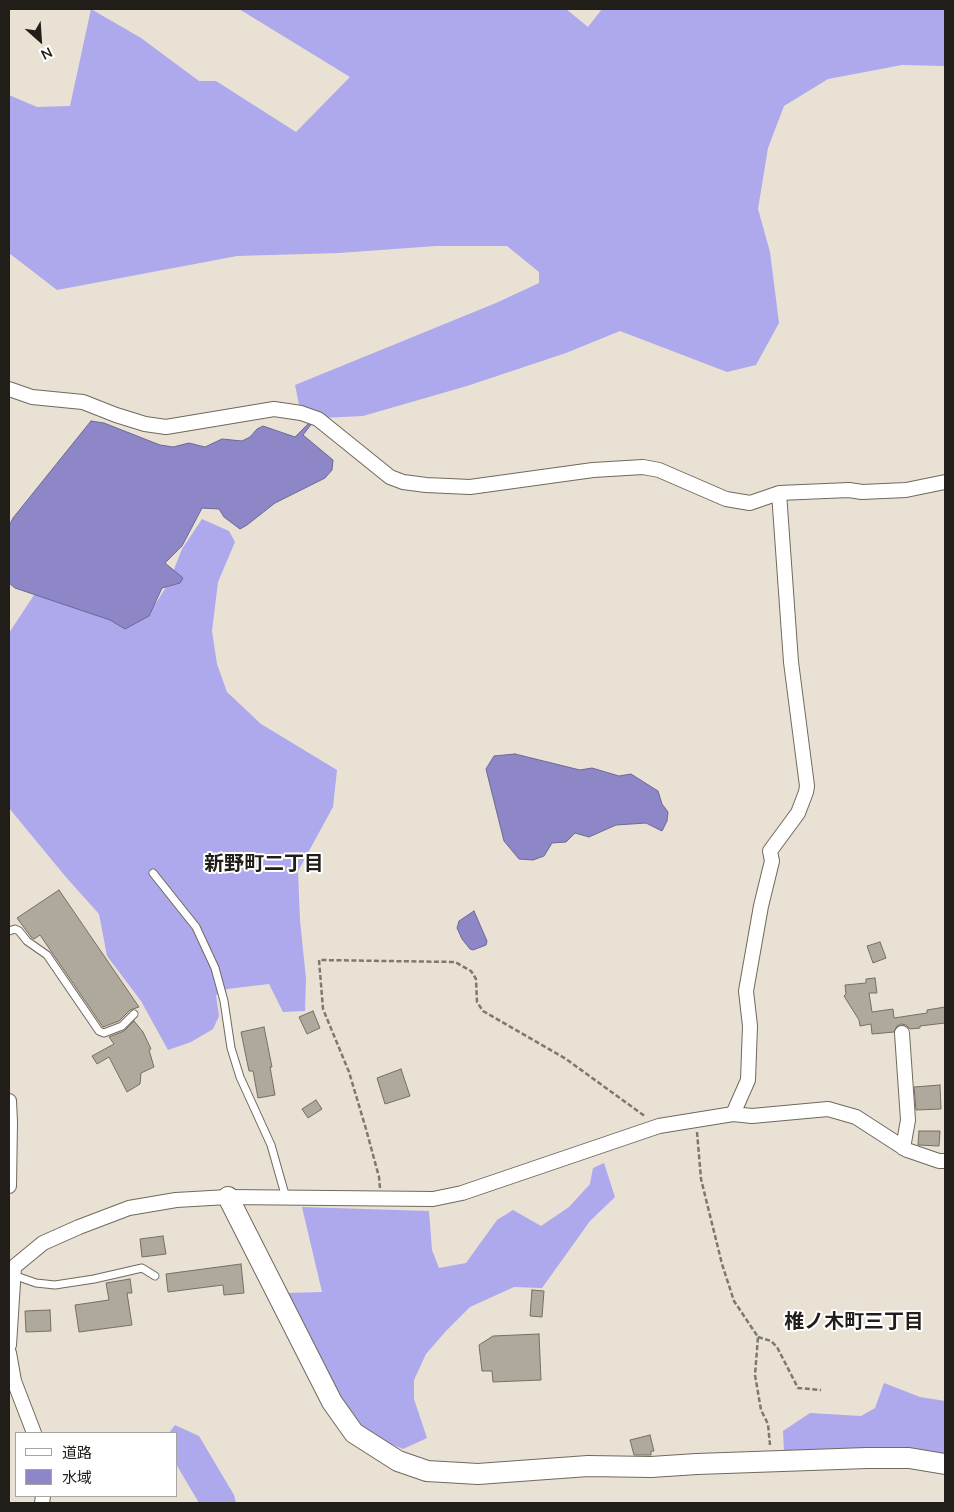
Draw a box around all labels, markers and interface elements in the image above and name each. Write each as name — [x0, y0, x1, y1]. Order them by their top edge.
north arrow — [15, 15, 65, 65]
text: N — [38, 43, 55, 64]
district label: 新野町二丁目 — [204, 852, 324, 876]
district label: 椎ノ木町三丁目 — [784, 1310, 924, 1334]
legend — [15, 1432, 178, 1497]
text: 道路 — [62, 1443, 92, 1462]
text: 水域 — [62, 1468, 92, 1487]

